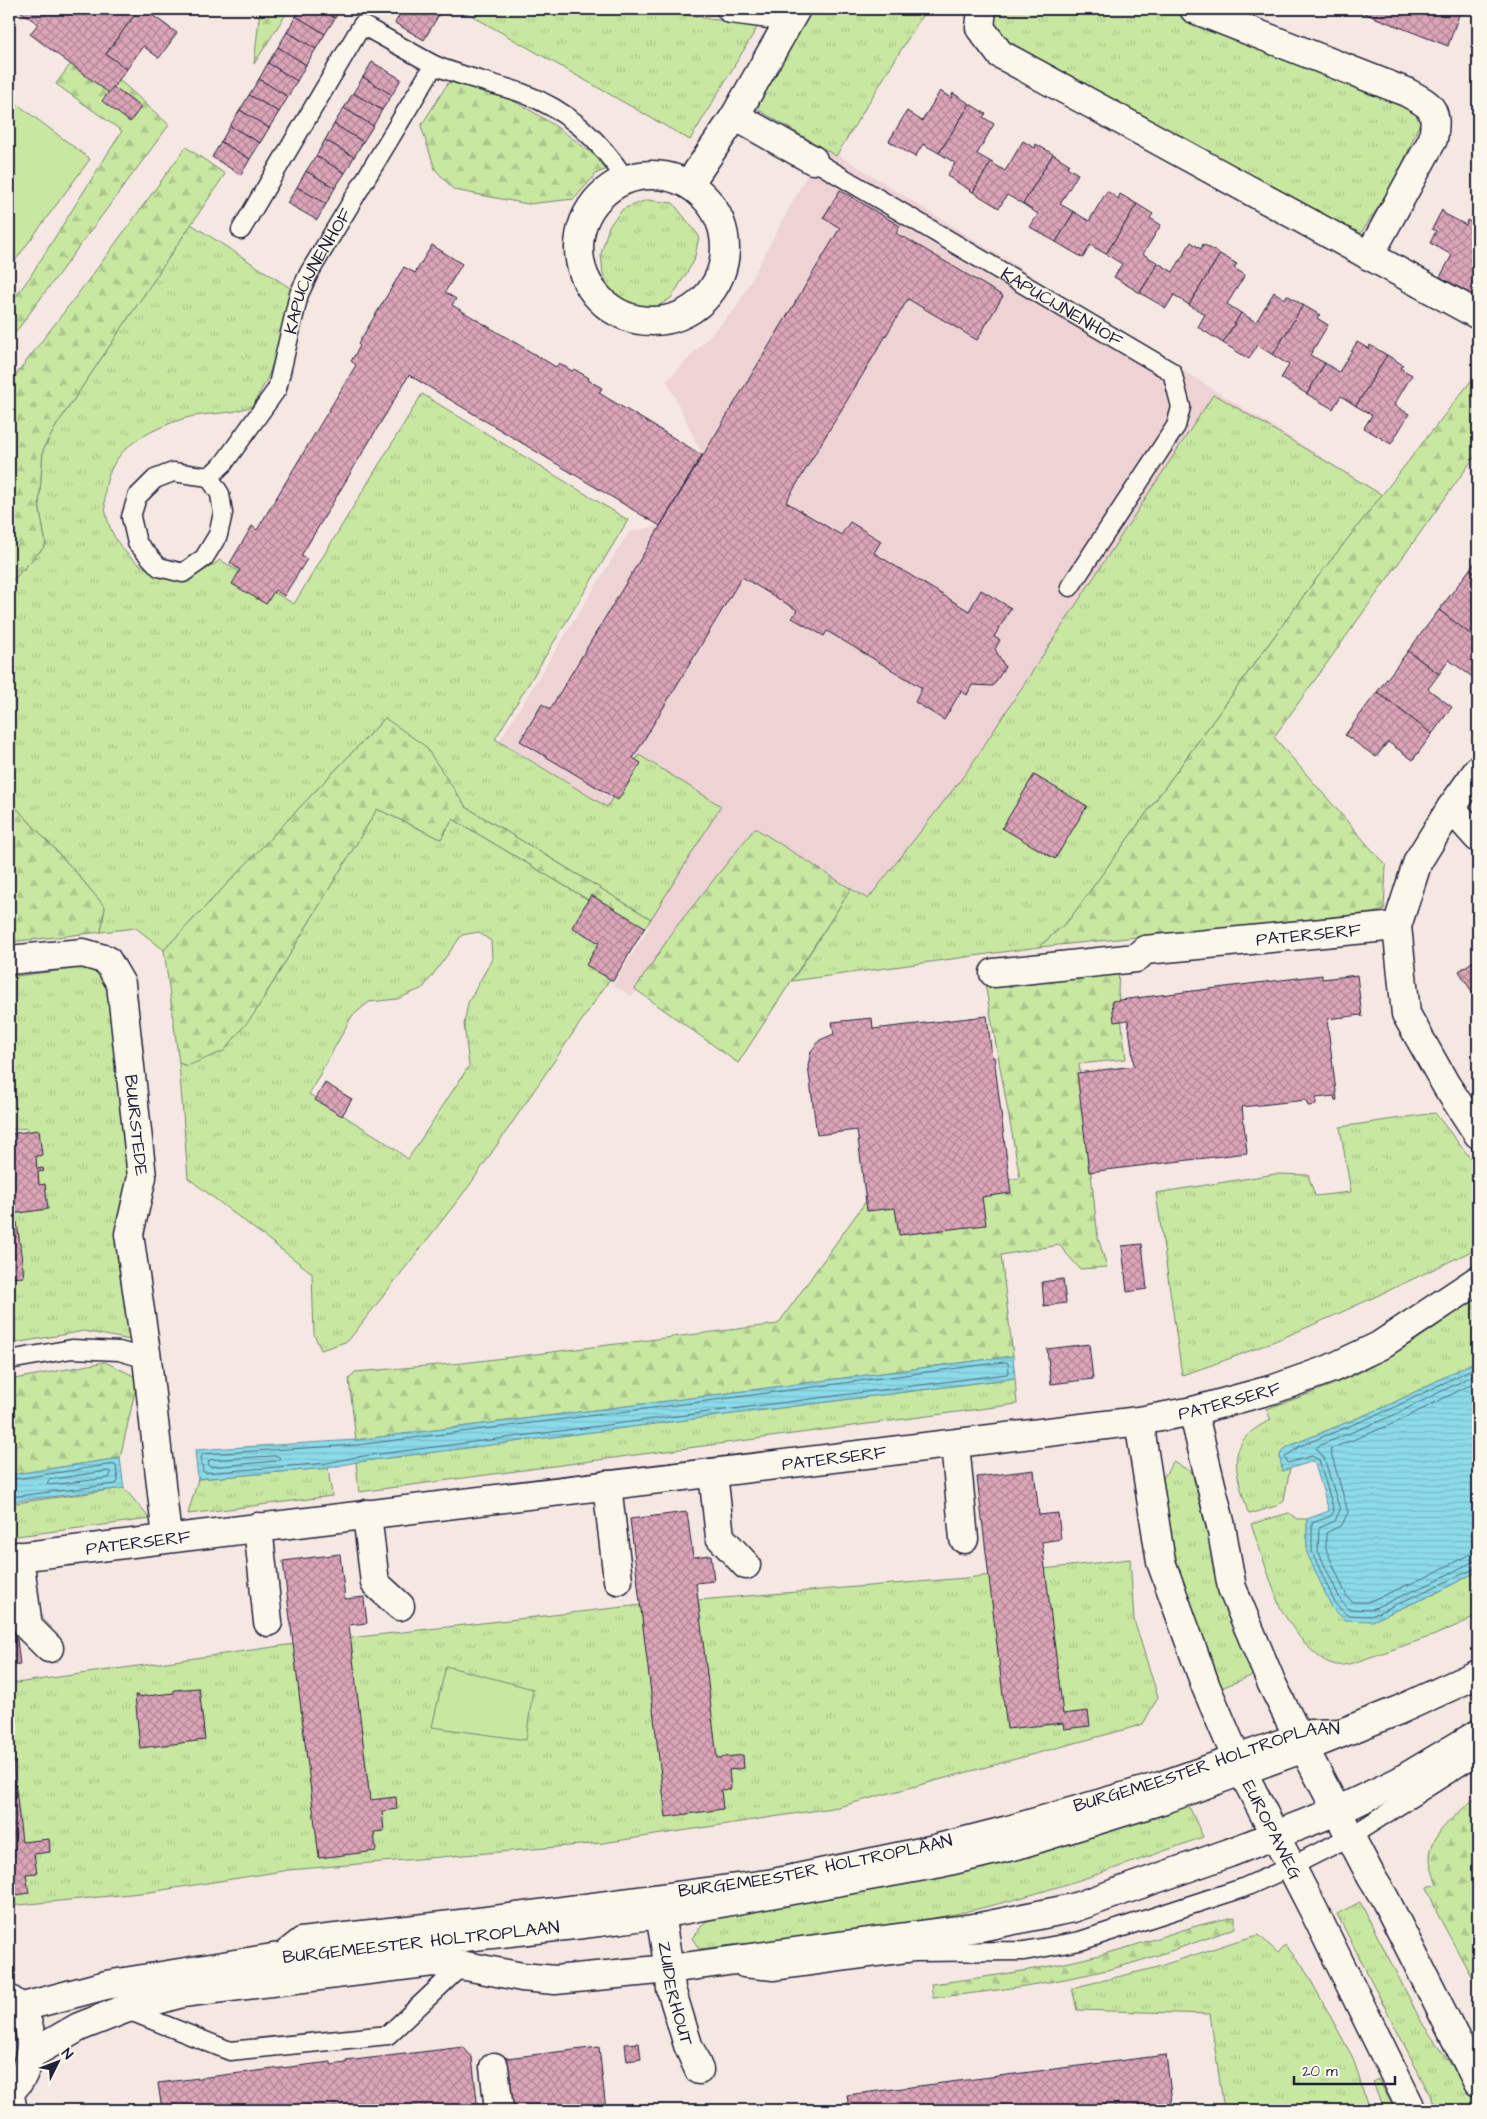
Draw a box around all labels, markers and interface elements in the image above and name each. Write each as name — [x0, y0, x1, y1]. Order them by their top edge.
street label: KAPUCIJNENHOF — [278, 203, 358, 337]
street label: KAPUCIJNENHOF — [996, 262, 1128, 353]
street label: PATERSERF — [1255, 917, 1363, 952]
street label: BUURSTEDE — [118, 1073, 154, 1177]
street label: PATERSERF — [1176, 1375, 1285, 1426]
street label: PATERSERF — [780, 1440, 888, 1477]
street label: PATERSERF — [84, 1524, 192, 1562]
street label: BURGEMEESTER HOLTROPLAAN — [1070, 1716, 1340, 1818]
street label: EUROPAWEG — [1236, 1776, 1308, 1884]
street label: BURGEMEESTER HOLTROPLAAN — [677, 1828, 955, 1904]
street label: BURGEMEESTER HOLTROPLAAN — [281, 1915, 561, 1970]
street label: ZUIDERHOUT — [652, 1939, 700, 2049]
north arrow — [32, 2036, 82, 2086]
text: N — [57, 2044, 77, 2064]
scale bar — [1294, 2054, 1396, 2086]
text: 20 m — [1302, 2061, 1338, 2082]

